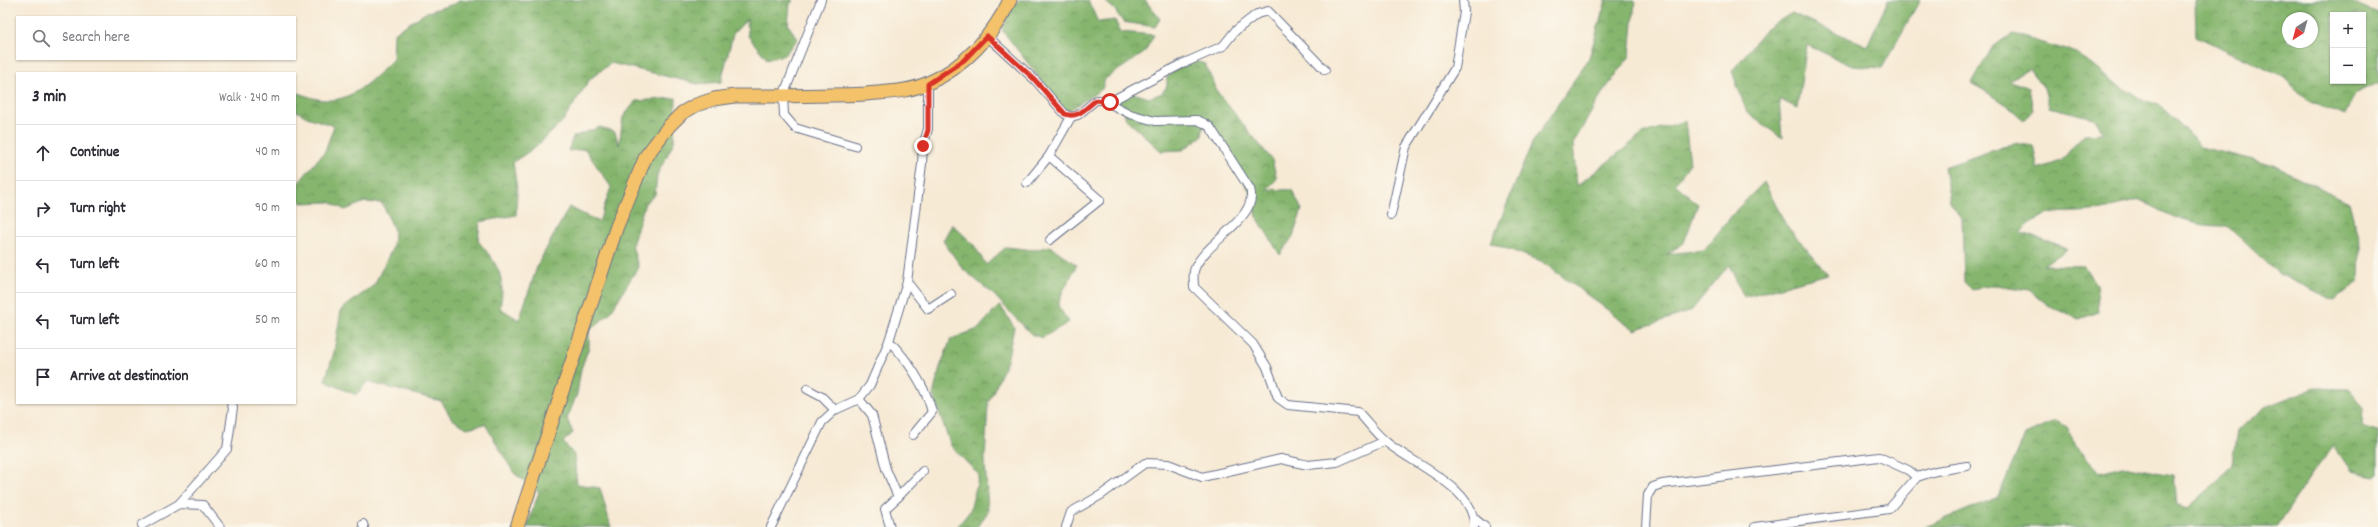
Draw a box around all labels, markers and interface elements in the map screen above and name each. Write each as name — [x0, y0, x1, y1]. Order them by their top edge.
north arrow — [2282, 12, 2318, 48]
map controls — [2330, 12, 2366, 84]
button: + — [2330, 12, 2366, 48]
search box — [16, 16, 296, 60]
icon: search — [30, 27, 52, 49]
text: Search here — [62, 27, 130, 49]
button: − — [2330, 48, 2366, 84]
text: 3 min — [32, 86, 66, 110]
text: Walk · 240 m — [219, 89, 280, 108]
route start — [1101, 93, 1119, 111]
route end — [914, 137, 932, 155]
icon: ahead — [32, 142, 54, 164]
text: Continue — [70, 142, 119, 164]
text: 40 m — [256, 143, 280, 162]
icon: right — [32, 198, 54, 220]
text: Turn right — [70, 198, 126, 220]
text: 90 m — [255, 199, 280, 218]
icon: left — [32, 254, 54, 276]
text: Turn left — [70, 254, 119, 276]
text: 60 m — [255, 255, 280, 274]
icon: left — [32, 310, 54, 332]
text: Turn left — [70, 310, 119, 332]
text: 50 m — [255, 311, 280, 330]
icon: arrive — [32, 366, 54, 388]
text: Arrive at destination — [70, 366, 188, 388]

